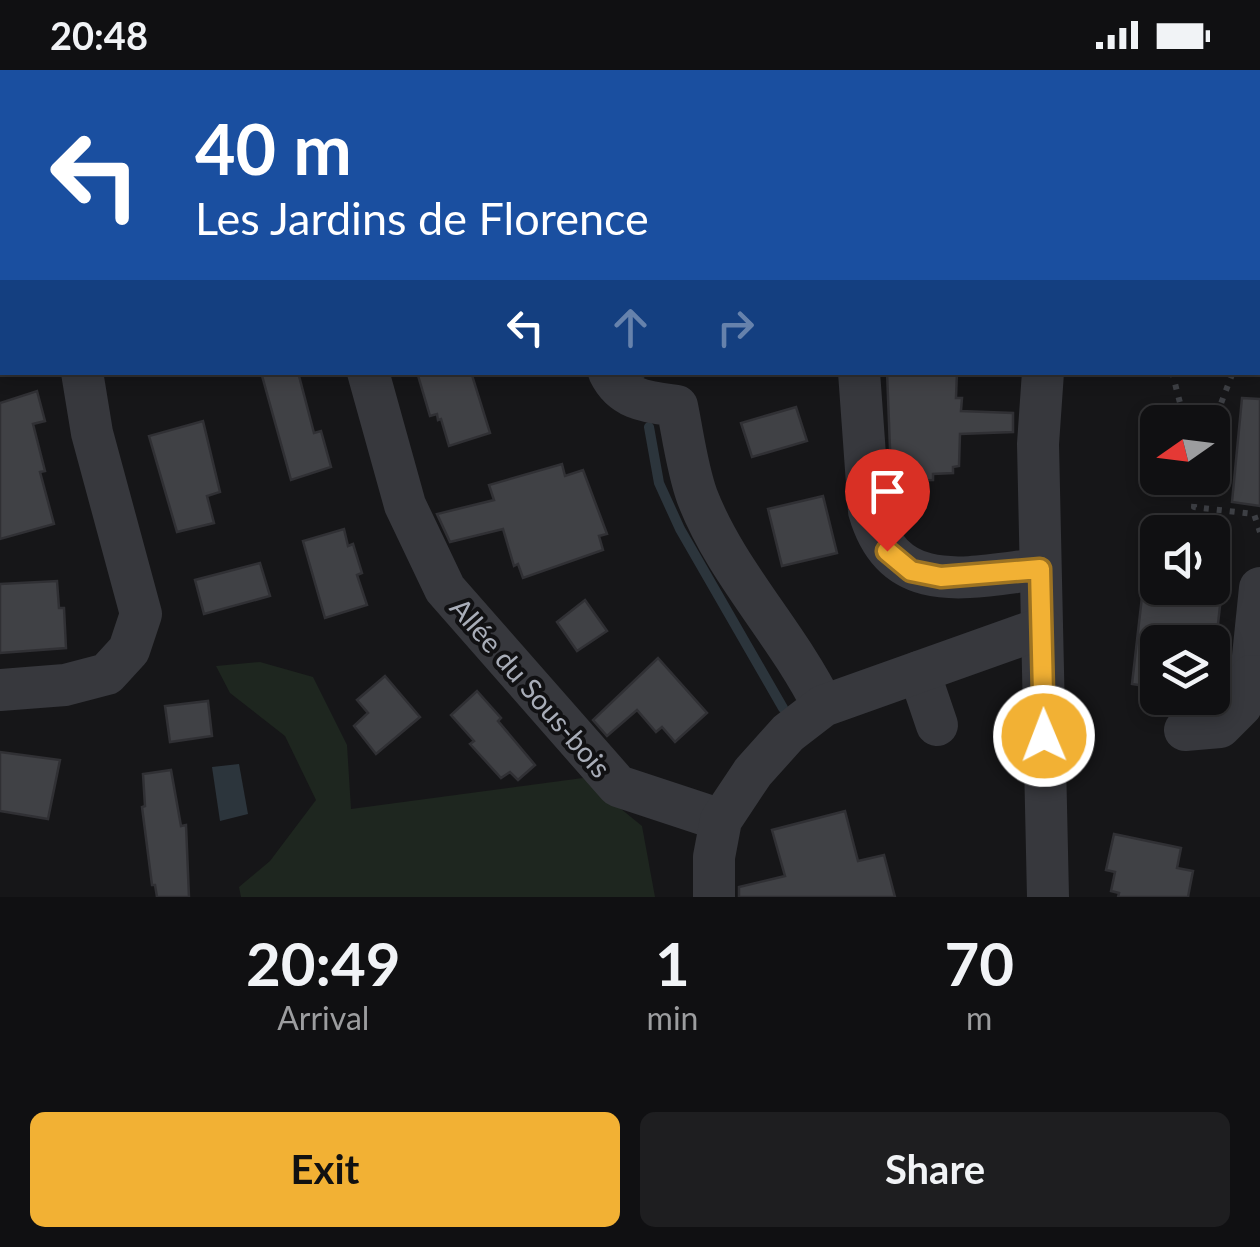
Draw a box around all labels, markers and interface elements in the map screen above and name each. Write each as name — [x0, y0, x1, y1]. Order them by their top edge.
text: 20:48 — [50, 12, 148, 58]
text: 40 m — [195, 106, 352, 190]
icon: left — [30, 110, 160, 240]
text: Les Jardins de Florence — [195, 191, 649, 245]
icon: left — [498, 300, 553, 355]
icon: ahead — [603, 300, 658, 355]
icon: right — [708, 300, 763, 355]
north arrow — [1140, 405, 1230, 495]
map controls — [1140, 405, 1230, 715]
pin — [845, 449, 930, 552]
icon: arrive — [860, 464, 915, 519]
button: sound — [1140, 515, 1230, 605]
street label: Allée du Sous-bois — [444, 590, 618, 784]
button: layers — [1140, 625, 1230, 715]
position arrow — [992, 684, 1096, 788]
text: 20:49 — [246, 927, 401, 999]
text: 1 — [655, 927, 690, 999]
text: 70 — [944, 927, 1014, 999]
text: Arrival — [277, 998, 369, 1037]
text: min — [647, 998, 698, 1037]
text: m — [966, 998, 992, 1037]
button: Exit — [30, 1112, 620, 1227]
button: Share — [640, 1112, 1230, 1227]

